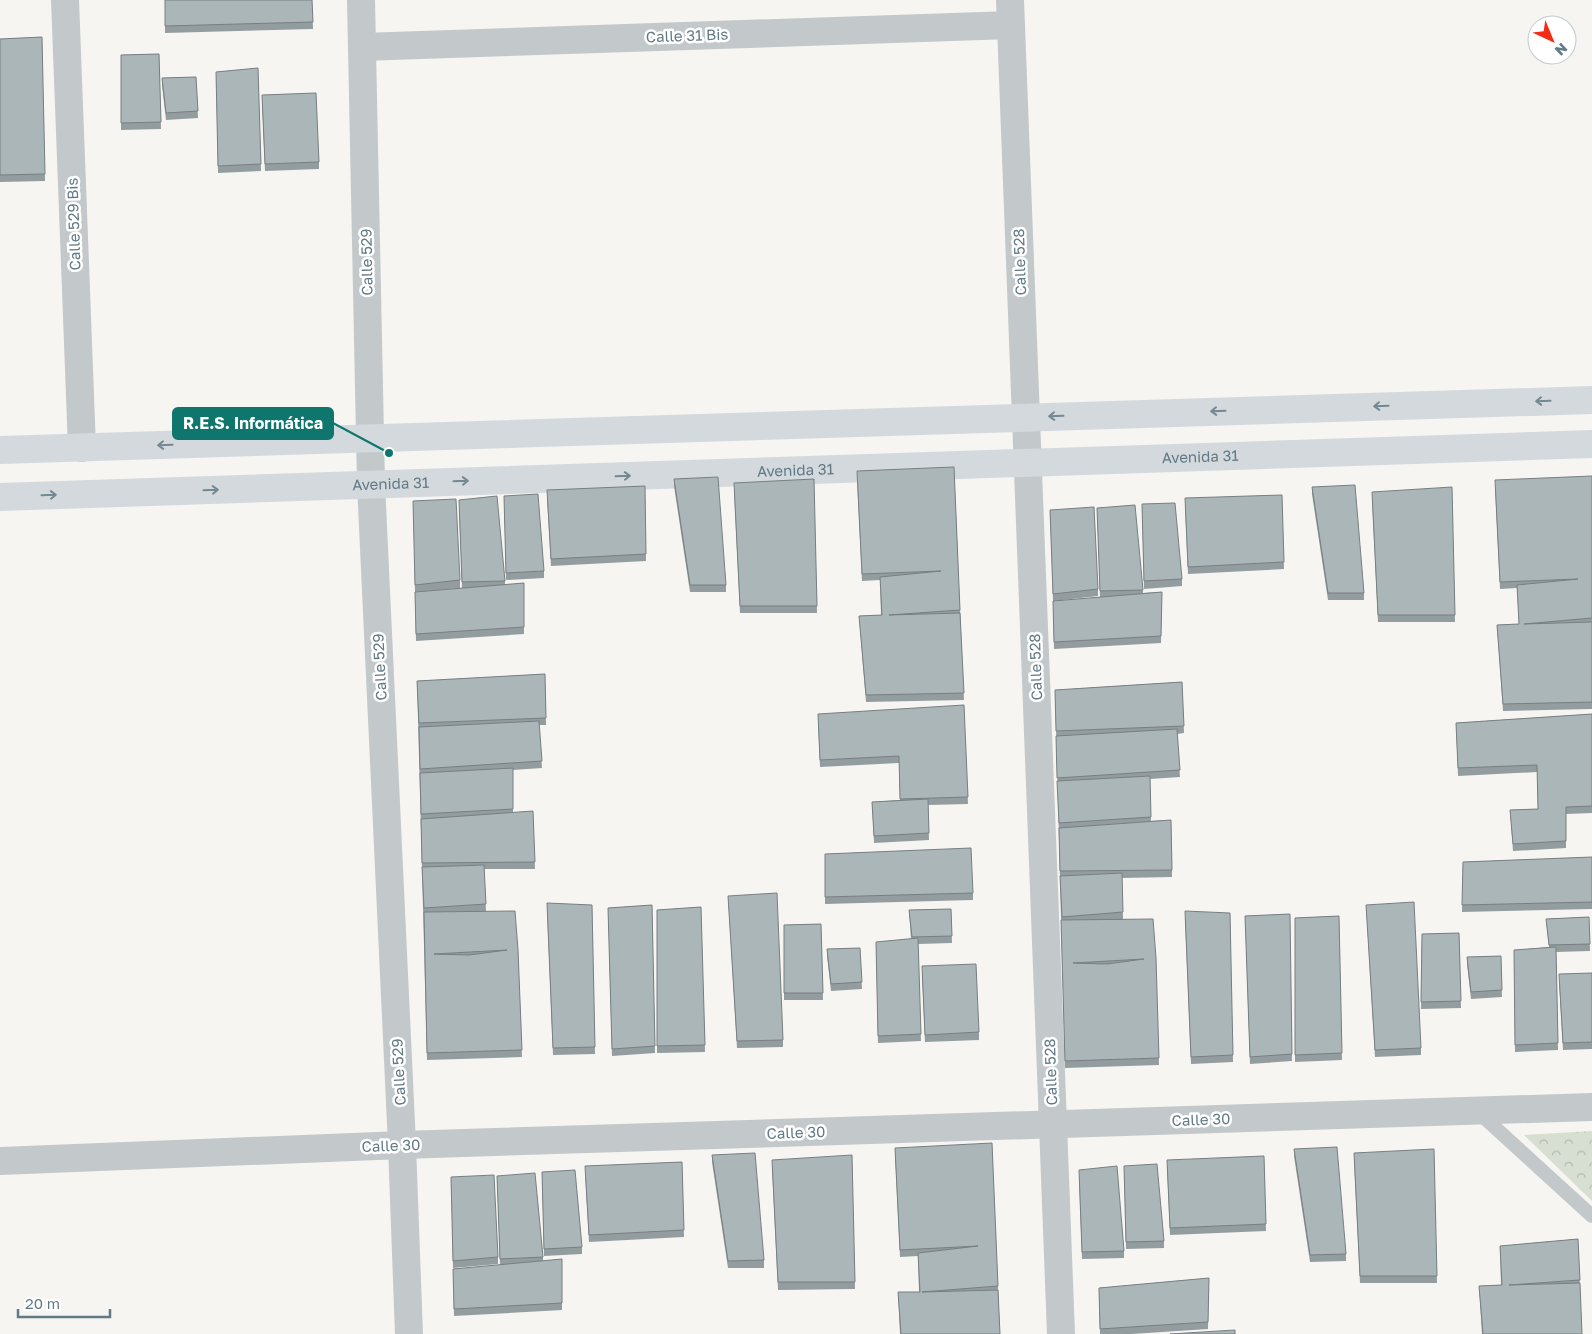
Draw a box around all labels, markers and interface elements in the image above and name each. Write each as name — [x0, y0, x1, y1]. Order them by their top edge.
north arrow — [1527, 15, 1577, 65]
street label: Calle 31 Bis — [645, 25, 728, 45]
text: N — [1552, 40, 1571, 60]
street label: Calle 529 Bis — [62, 177, 84, 271]
street label: Calle 529 — [356, 228, 376, 296]
street label: Calle 528 — [1009, 228, 1029, 296]
one-way arrow — [1536, 397, 1552, 406]
one-way arrow — [1373, 401, 1390, 411]
one-way arrow — [1211, 406, 1227, 416]
callout: R.E.S. Informática — [173, 408, 333, 439]
one-way arrow — [1048, 411, 1064, 421]
text: R.E.S. Informática — [183, 413, 323, 433]
one-way arrow — [157, 441, 173, 450]
street label: Avenida 31 — [1162, 446, 1239, 466]
street label: Avenida 31 — [757, 459, 834, 480]
one-way arrow — [615, 471, 631, 481]
street label: Avenida 31 — [352, 473, 429, 493]
one-way arrow — [453, 477, 469, 486]
one-way arrow — [203, 485, 219, 494]
one-way arrow — [40, 490, 56, 500]
street label: Calle 529 — [368, 633, 390, 701]
street label: Calle 528 — [1025, 633, 1045, 701]
street label: Calle 529 — [387, 1038, 409, 1106]
street label: Calle 528 — [1040, 1038, 1060, 1106]
street label: Calle 30 — [1171, 1109, 1231, 1129]
street label: Calle 30 — [766, 1122, 826, 1142]
street label: Calle 30 — [361, 1135, 421, 1155]
scale bar — [18, 1286, 110, 1318]
text: 20 m — [25, 1294, 60, 1312]

